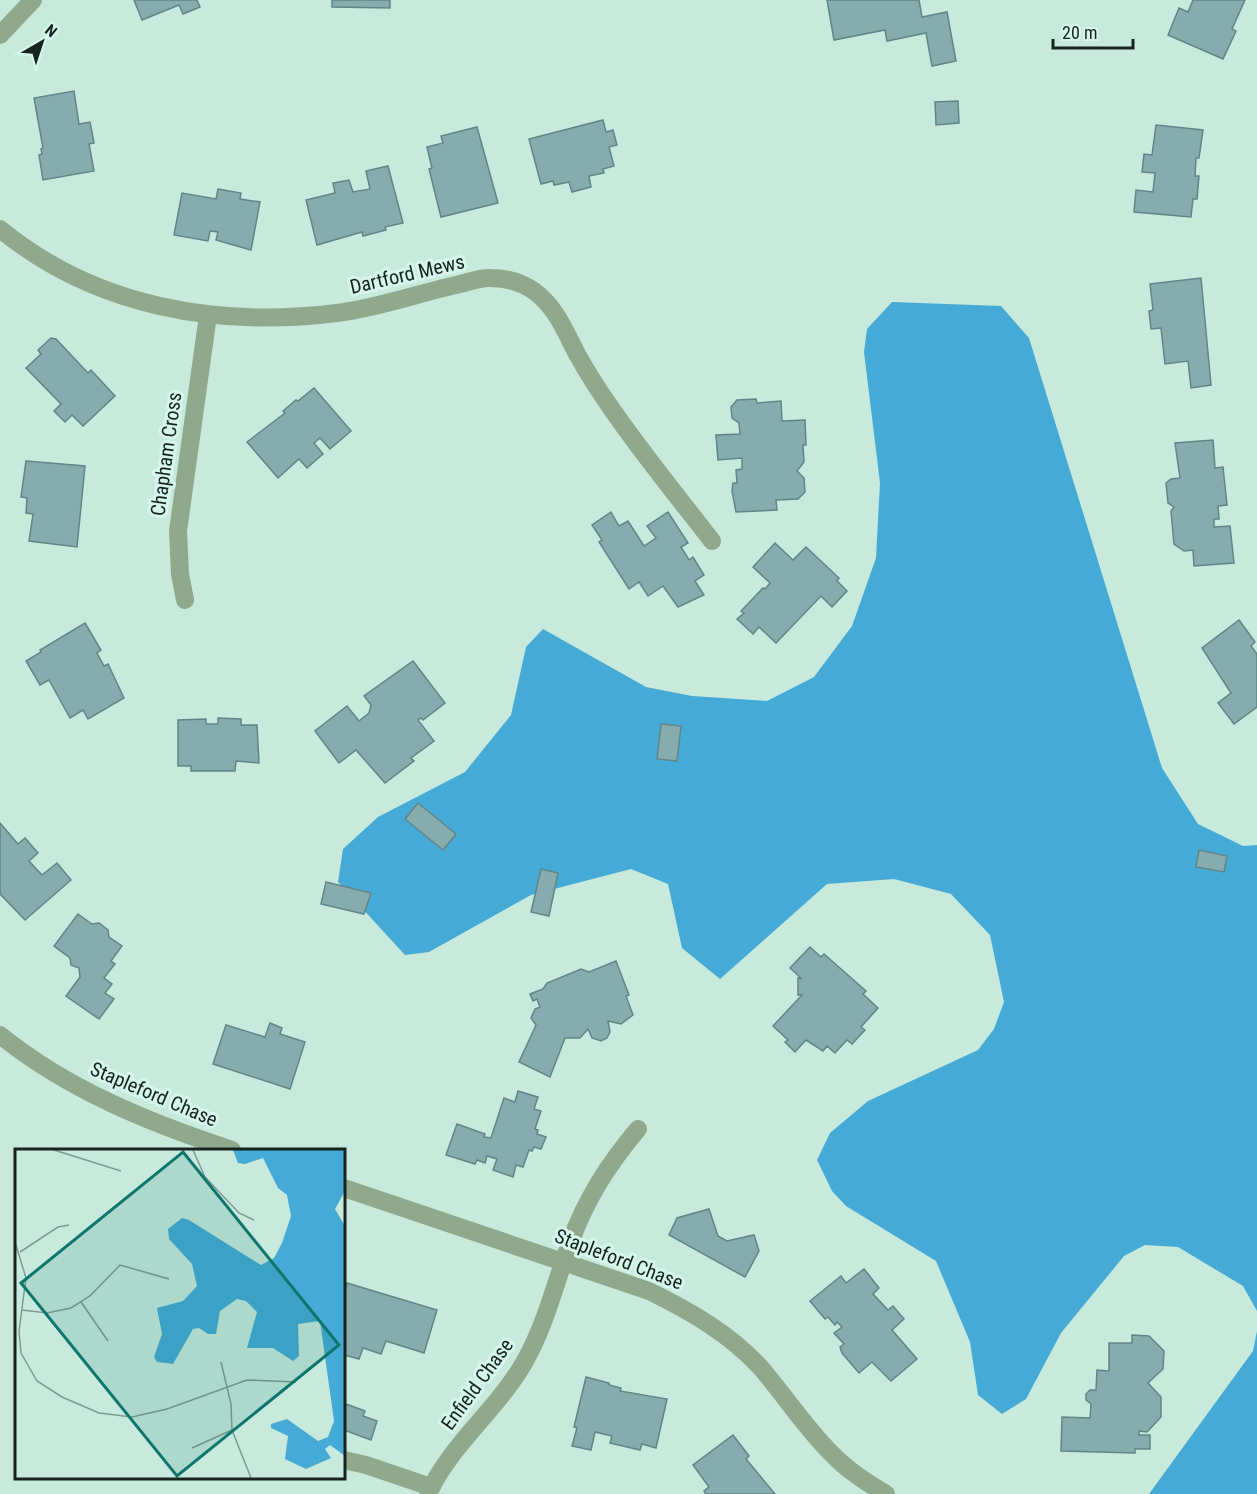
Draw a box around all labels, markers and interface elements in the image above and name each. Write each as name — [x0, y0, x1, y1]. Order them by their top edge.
north arrow — [12, 12, 72, 72]
scale bar — [1053, 12, 1132, 50]
text: N — [41, 20, 61, 41]
text: 20 m — [1062, 22, 1097, 43]
street label: Dartford Mews — [347, 249, 467, 299]
street label: Chapham Cross — [145, 391, 187, 517]
street label: Stapleford Chase — [87, 1056, 221, 1132]
inset map — [15, 1149, 345, 1479]
street label: Stapleford Chase — [551, 1224, 687, 1294]
street label: Enfield Chase — [436, 1334, 518, 1434]

